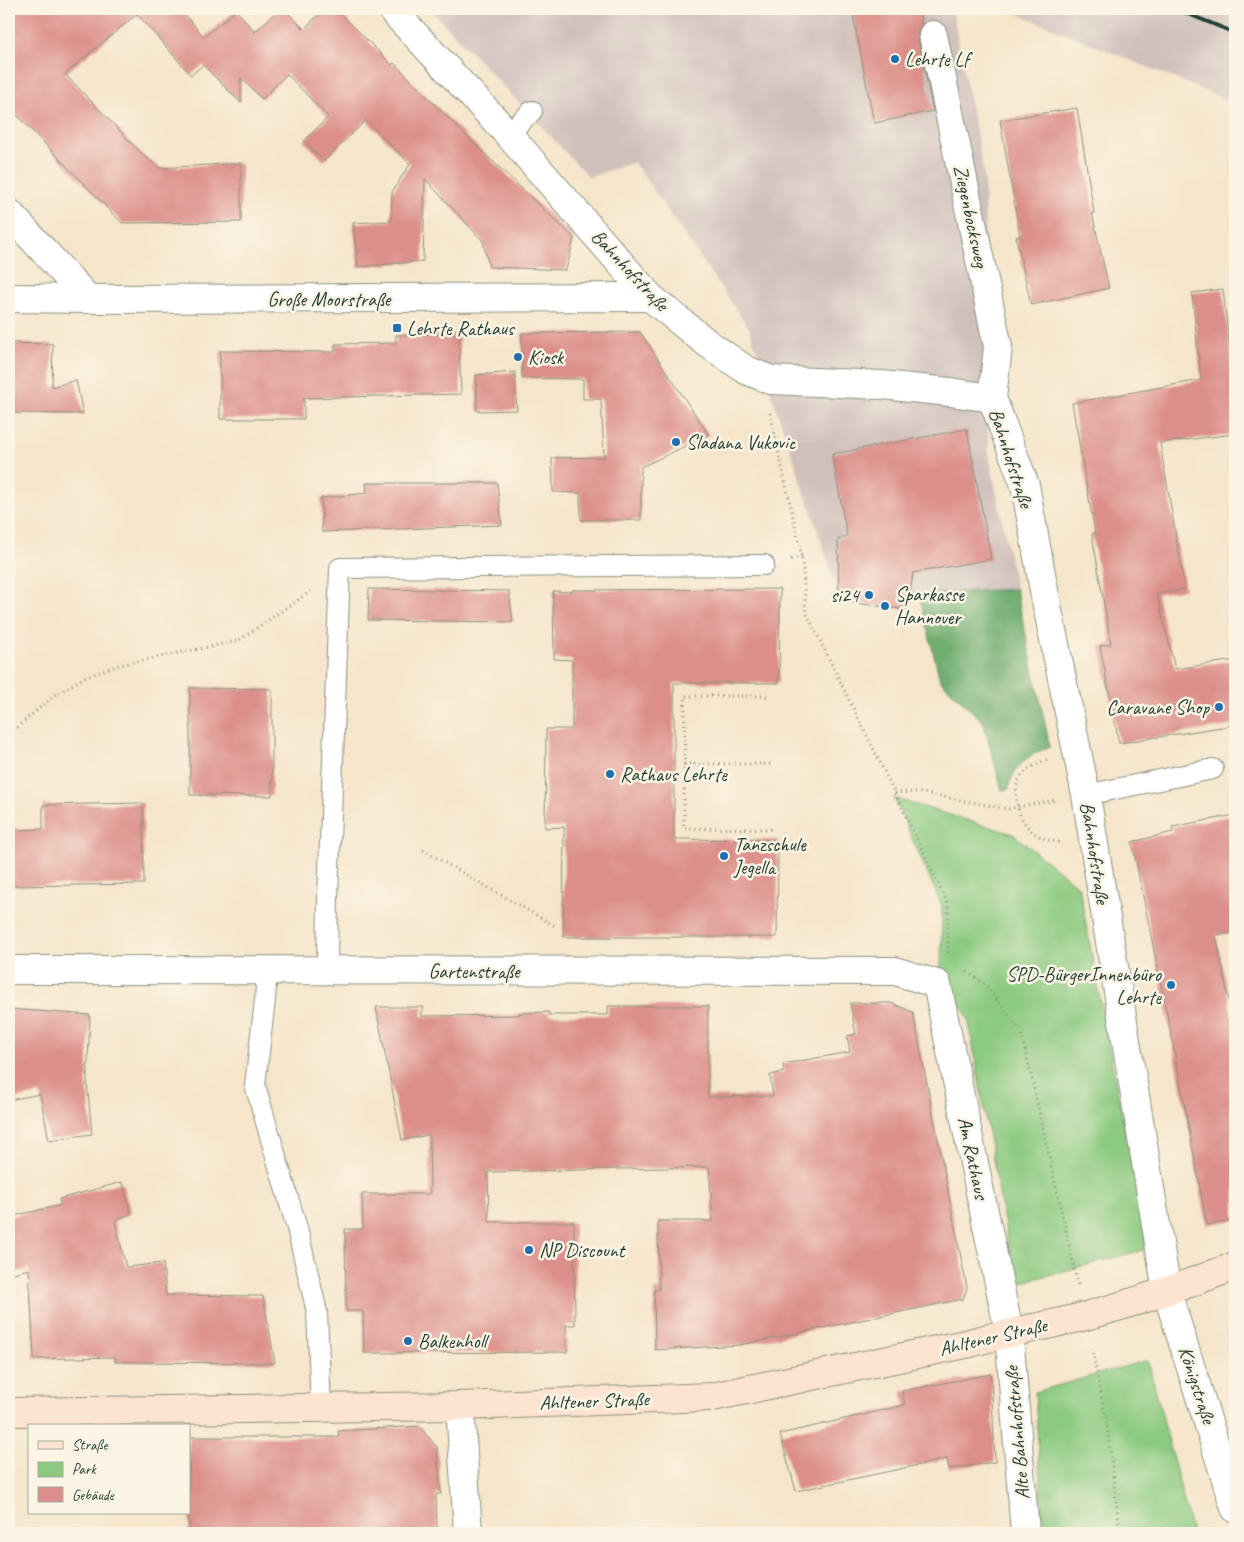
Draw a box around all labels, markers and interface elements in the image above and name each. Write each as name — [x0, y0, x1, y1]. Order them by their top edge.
place label: Lehrte Lf — [905, 47, 973, 72]
marker: Lehrte Lf — [889, 53, 901, 65]
street label: Ziegenbocksweg — [948, 162, 994, 271]
street label: Bahnhofstraße — [586, 224, 675, 317]
street label: Große Moorstraße — [268, 287, 392, 312]
place label: Lehrte Rathaus — [407, 316, 516, 341]
marker: Lehrte Rathaus — [391, 322, 403, 334]
place label: Kiosk — [528, 345, 565, 370]
marker: Kiosk — [512, 351, 524, 363]
street label: Bahnhofstraße — [983, 405, 1039, 512]
place label: Sladana Vukovic — [686, 430, 796, 455]
marker: Sladana Vukovic — [670, 436, 682, 448]
place label: Sparkasse Hannover — [895, 582, 965, 630]
place label: si24 — [830, 583, 861, 608]
marker: si24 — [863, 589, 875, 601]
marker: Sparkasse Hannover — [879, 600, 891, 612]
place label: Caravane Shop — [1106, 695, 1210, 720]
marker: Caravane Shop — [1213, 701, 1225, 713]
place label: Rathaus Lehrte — [620, 762, 728, 787]
marker: Rathaus Lehrte — [604, 768, 616, 780]
street label: Bahnhofstraße — [1075, 800, 1116, 907]
place label: Tanzschule Jegella — [733, 832, 807, 880]
marker: Tanzschule Jegella — [718, 850, 730, 862]
street label: Gartenstraße — [428, 959, 521, 984]
place label: SPD-BürgerInnenbüro Lehrte — [1006, 962, 1162, 1010]
marker: SPD-BürgerInnenbüro Lehrte — [1165, 979, 1177, 991]
street label: Am Rathaus — [952, 1115, 994, 1203]
place label: NP Discount — [539, 1238, 627, 1263]
marker: NP Discount — [523, 1244, 535, 1256]
street label: Ahltener Straße — [937, 1312, 1051, 1362]
place label: Balkenholl — [418, 1329, 490, 1354]
marker: Balkenholl — [402, 1335, 414, 1347]
street label: Königstraße — [1173, 1343, 1222, 1428]
street label: Alte Bahnhofstraße — [999, 1364, 1035, 1501]
street label: Ahltener Straße — [539, 1387, 651, 1415]
legend — [28, 1424, 190, 1514]
text: Straße — [72, 1436, 108, 1455]
text: Park — [72, 1460, 97, 1479]
text: Gebäude — [72, 1486, 115, 1505]

